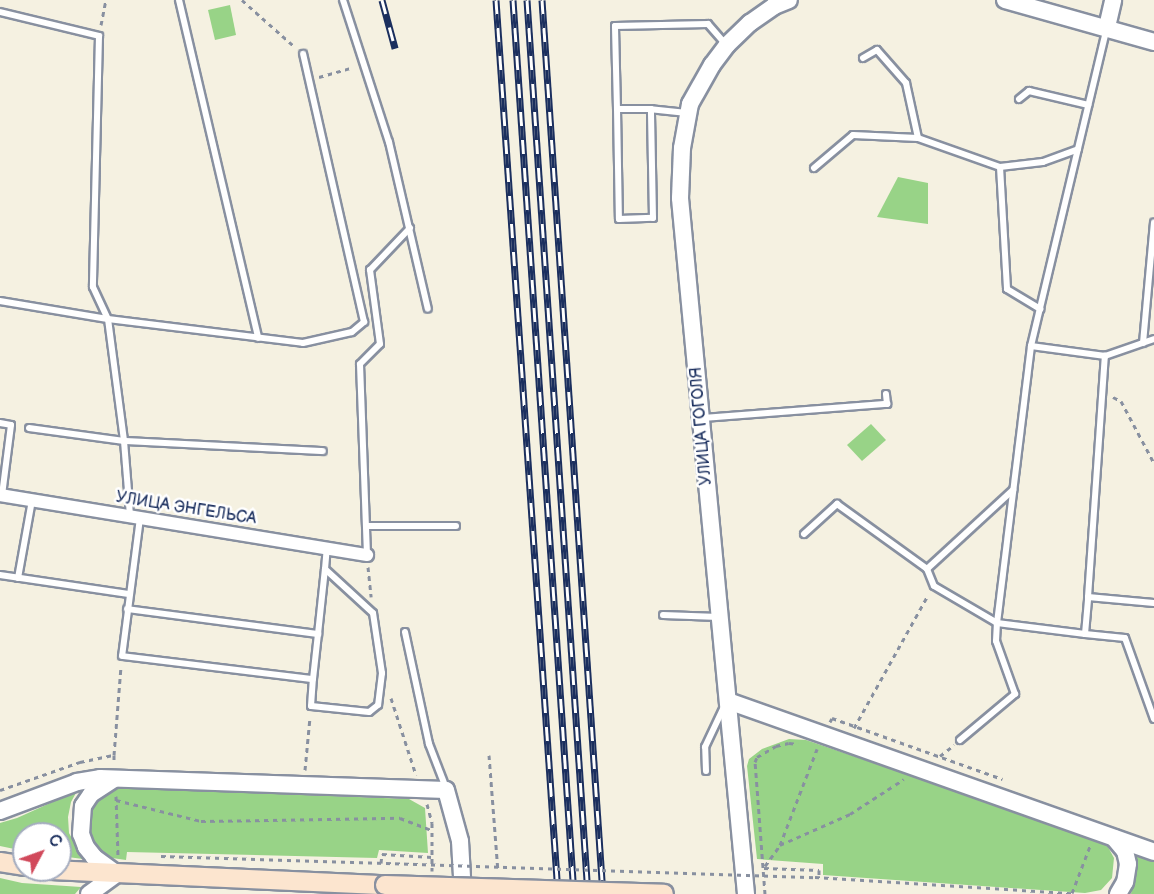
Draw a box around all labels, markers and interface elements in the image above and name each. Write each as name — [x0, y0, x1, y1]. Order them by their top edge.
street label: УЛИЦА ГОГОЛЯ — [687, 366, 717, 486]
street label: УЛИЦА ЭНГЕЛЬСА — [114, 488, 258, 530]
north arrow — [12, 822, 72, 882]
text: С — [44, 831, 65, 852]

